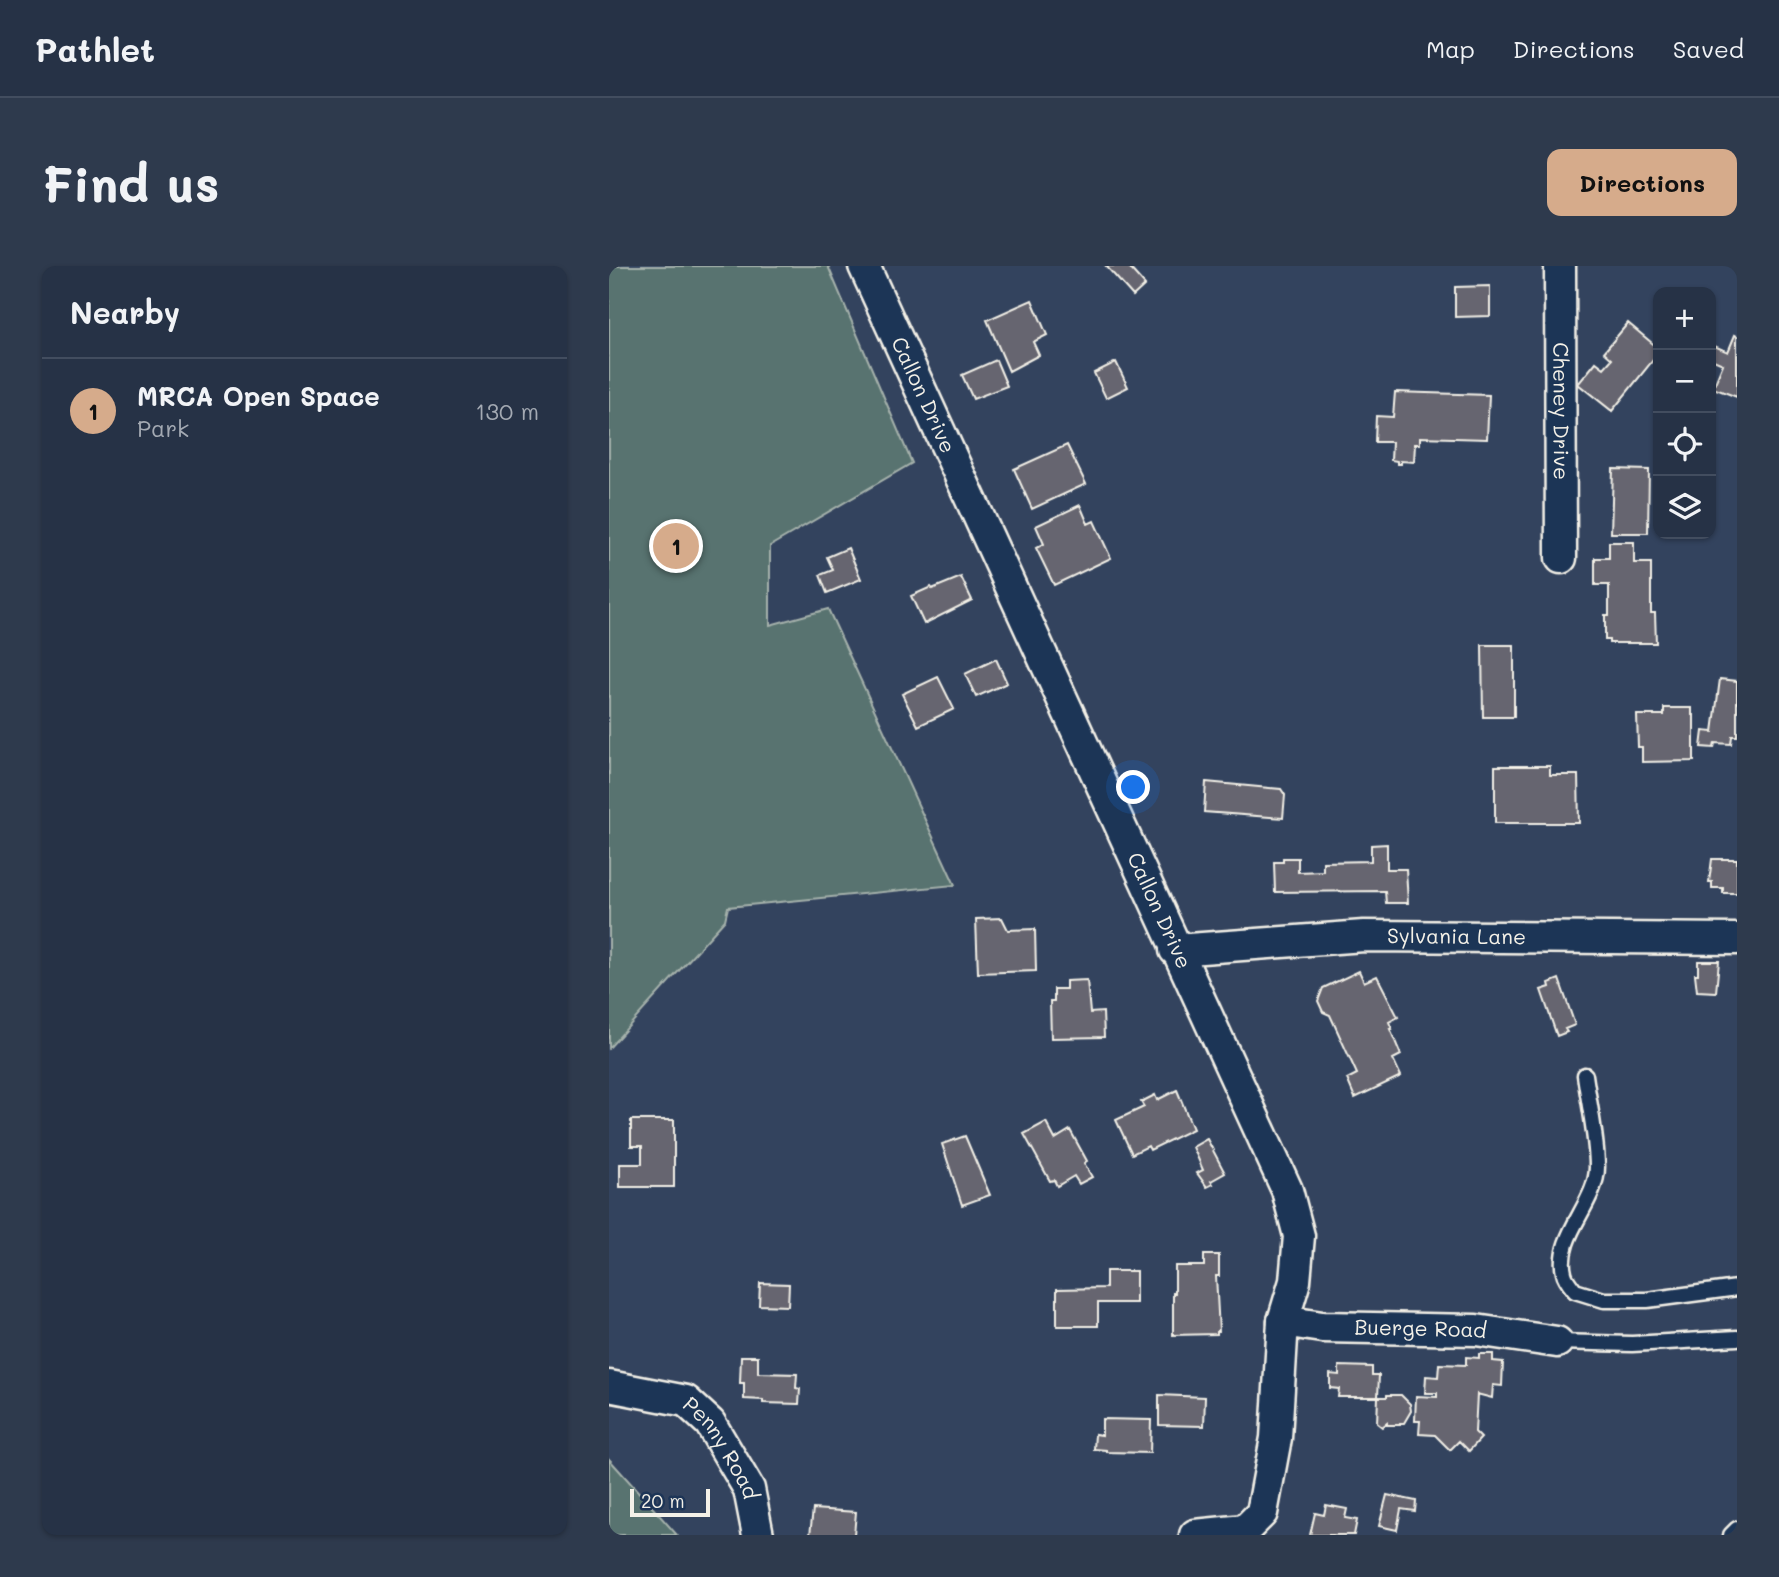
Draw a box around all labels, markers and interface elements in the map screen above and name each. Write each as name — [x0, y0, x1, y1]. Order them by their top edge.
text: Pathlet — [35, 27, 155, 70]
text: Map — [1426, 33, 1475, 64]
text: Directions — [1513, 33, 1635, 64]
text: Saved — [1673, 33, 1744, 64]
button: Directions — [1547, 149, 1737, 216]
text: Find us — [42, 151, 220, 214]
map controls — [1653, 287, 1716, 539]
button: + — [1653, 287, 1716, 350]
text: Nearby — [70, 292, 180, 332]
street label: Callon Drive — [886, 332, 963, 457]
street label: Cheney Drive — [1548, 342, 1576, 480]
button: − — [1653, 350, 1716, 413]
text: MRCA Open Space — [137, 379, 380, 413]
text: 1 — [88, 396, 98, 426]
text: 130 m — [475, 396, 539, 426]
text: Park — [137, 413, 189, 443]
button: locate — [1653, 413, 1716, 476]
button: layers — [1653, 476, 1716, 539]
pin: 1 — [653, 520, 699, 572]
your location — [1116, 770, 1150, 804]
street label: Callon Drive — [1122, 848, 1199, 972]
street label: Sylvania Lane — [1387, 921, 1526, 949]
street label: Buerge Road — [1354, 1313, 1489, 1343]
street label: Penny Road — [678, 1390, 766, 1501]
scale bar — [630, 1486, 711, 1518]
text: 20 m — [641, 1488, 685, 1513]

